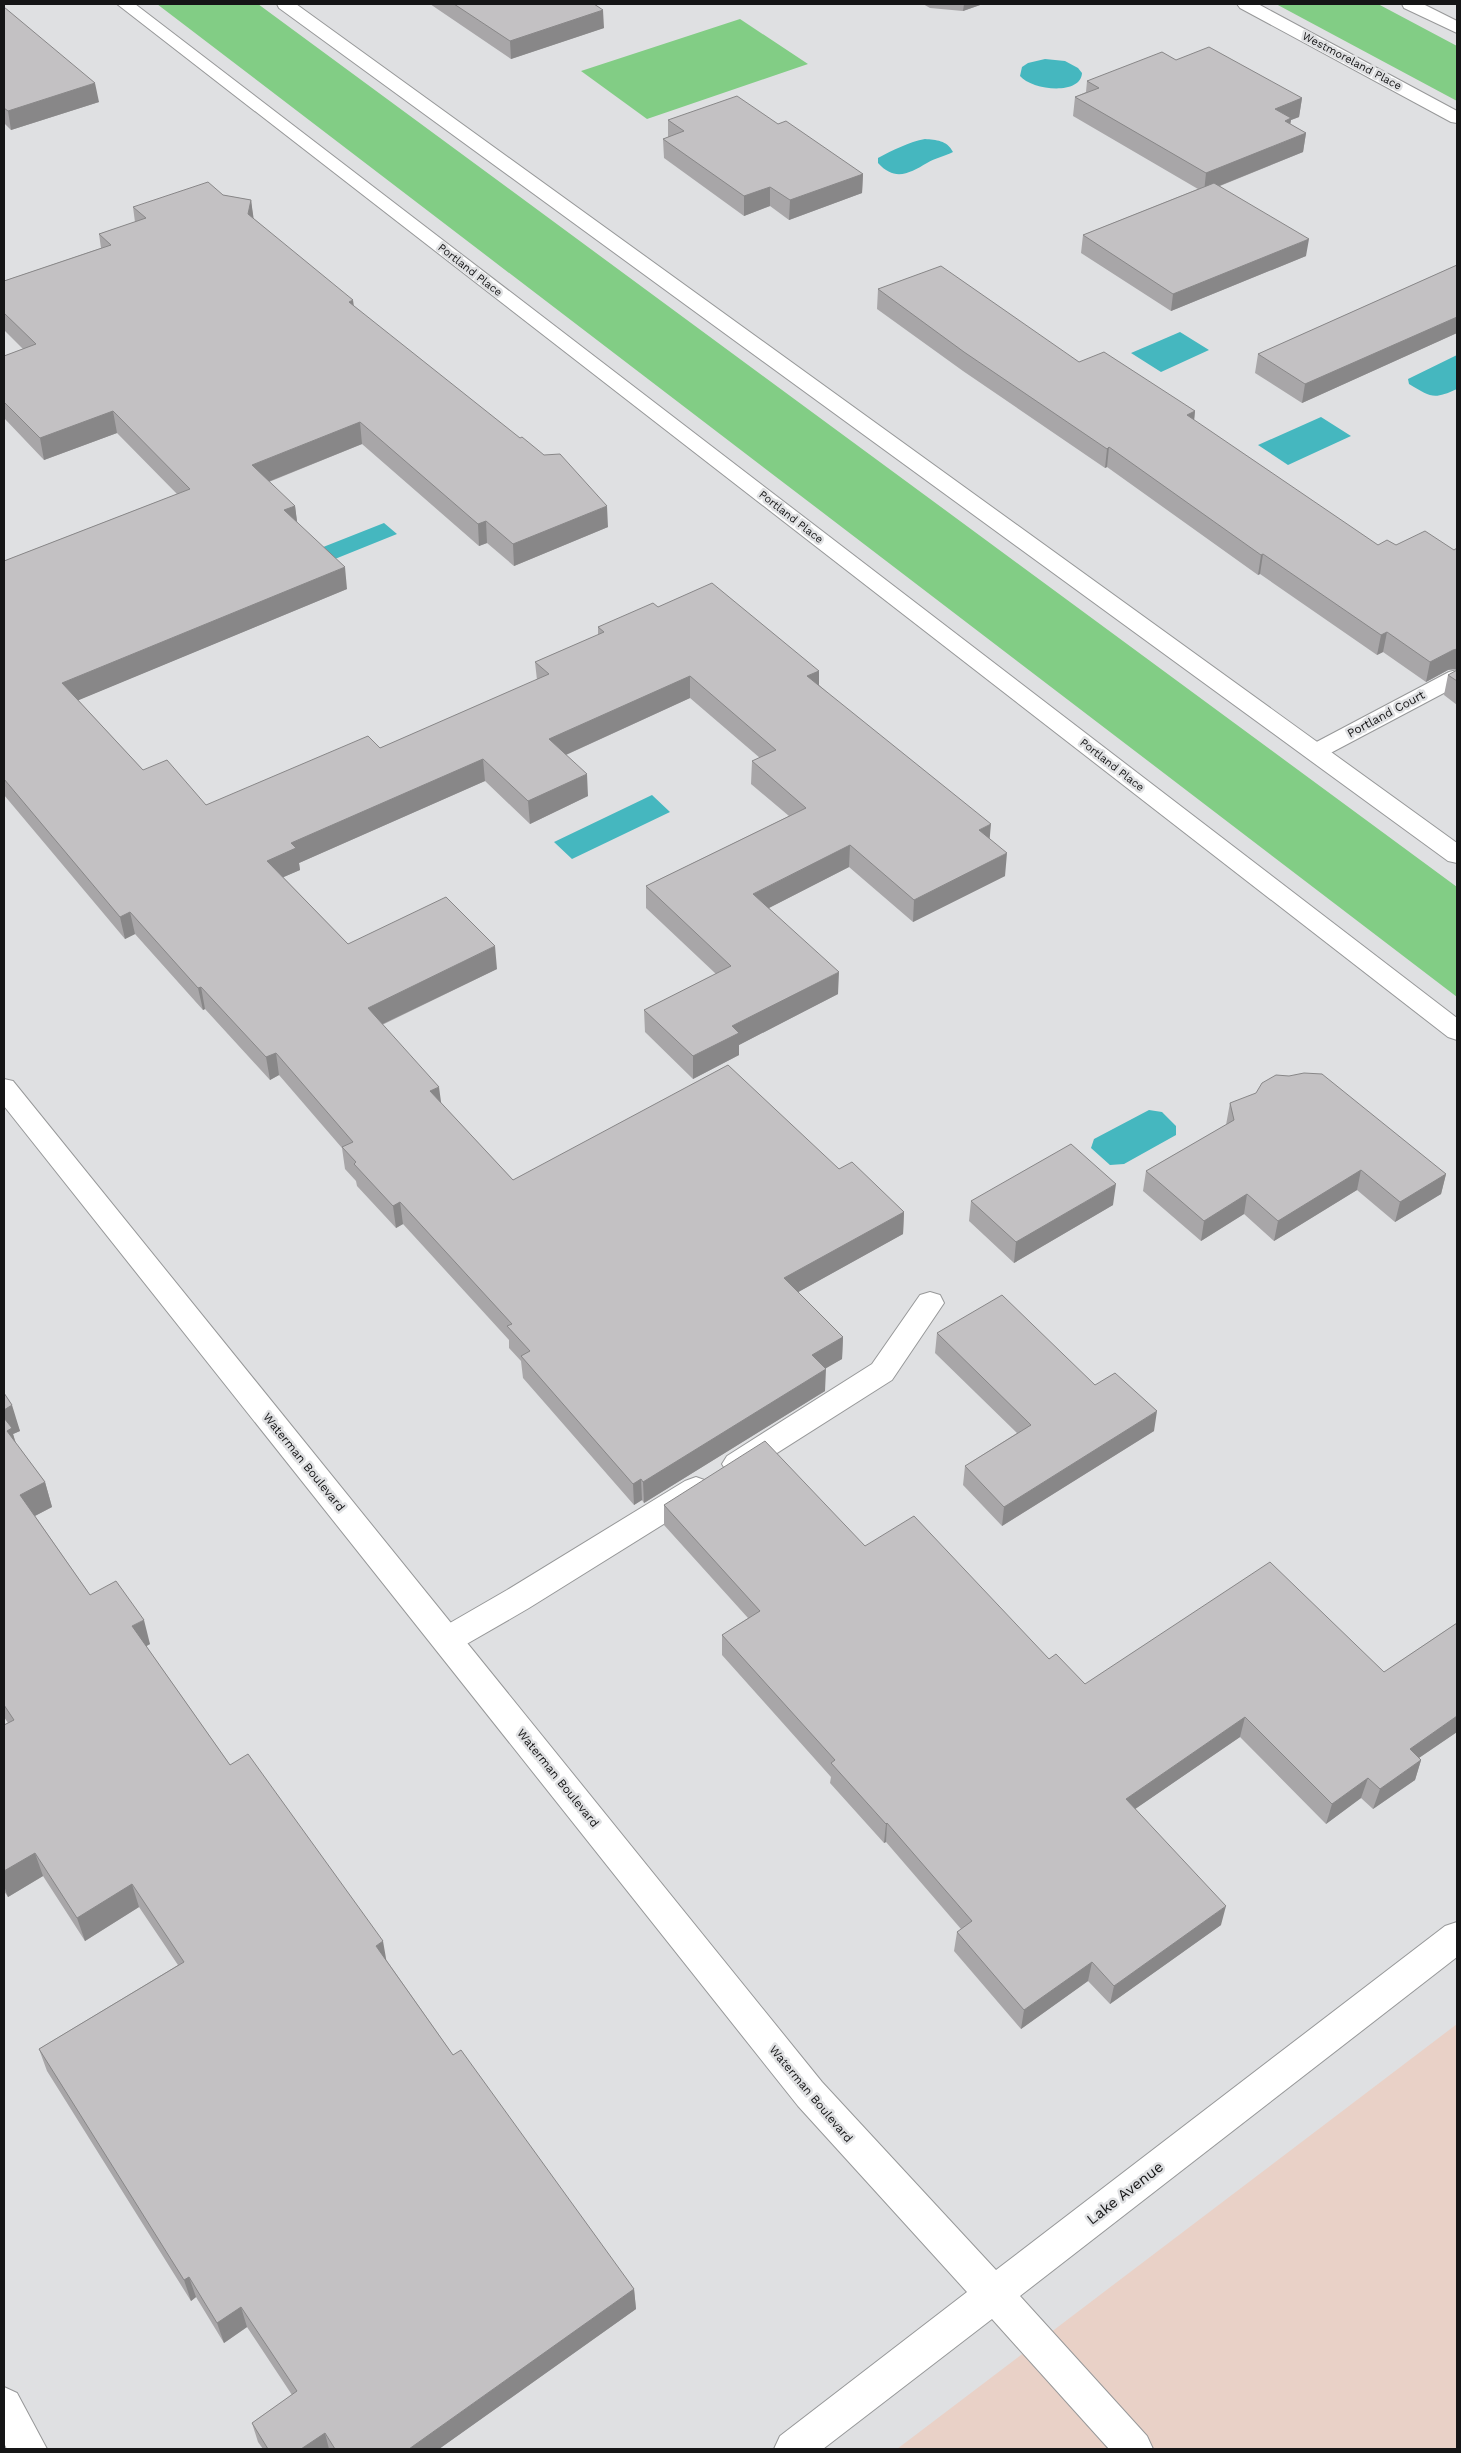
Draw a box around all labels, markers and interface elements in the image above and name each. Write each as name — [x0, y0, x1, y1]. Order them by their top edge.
street label: Westmoreland Place — [1300, 29, 1404, 93]
street label: Portland Place — [435, 241, 505, 299]
street label: Portland Place — [756, 488, 826, 546]
street label: Portland Court — [1345, 688, 1427, 740]
street label: Portland Place — [1077, 736, 1147, 794]
street label: Waterman Boulevard — [260, 1410, 348, 1514]
street label: Waterman Boulevard — [514, 1726, 602, 1830]
street label: Waterman Boulevard — [766, 2043, 856, 2145]
street label: Lake Avenue — [1083, 2158, 1167, 2228]

